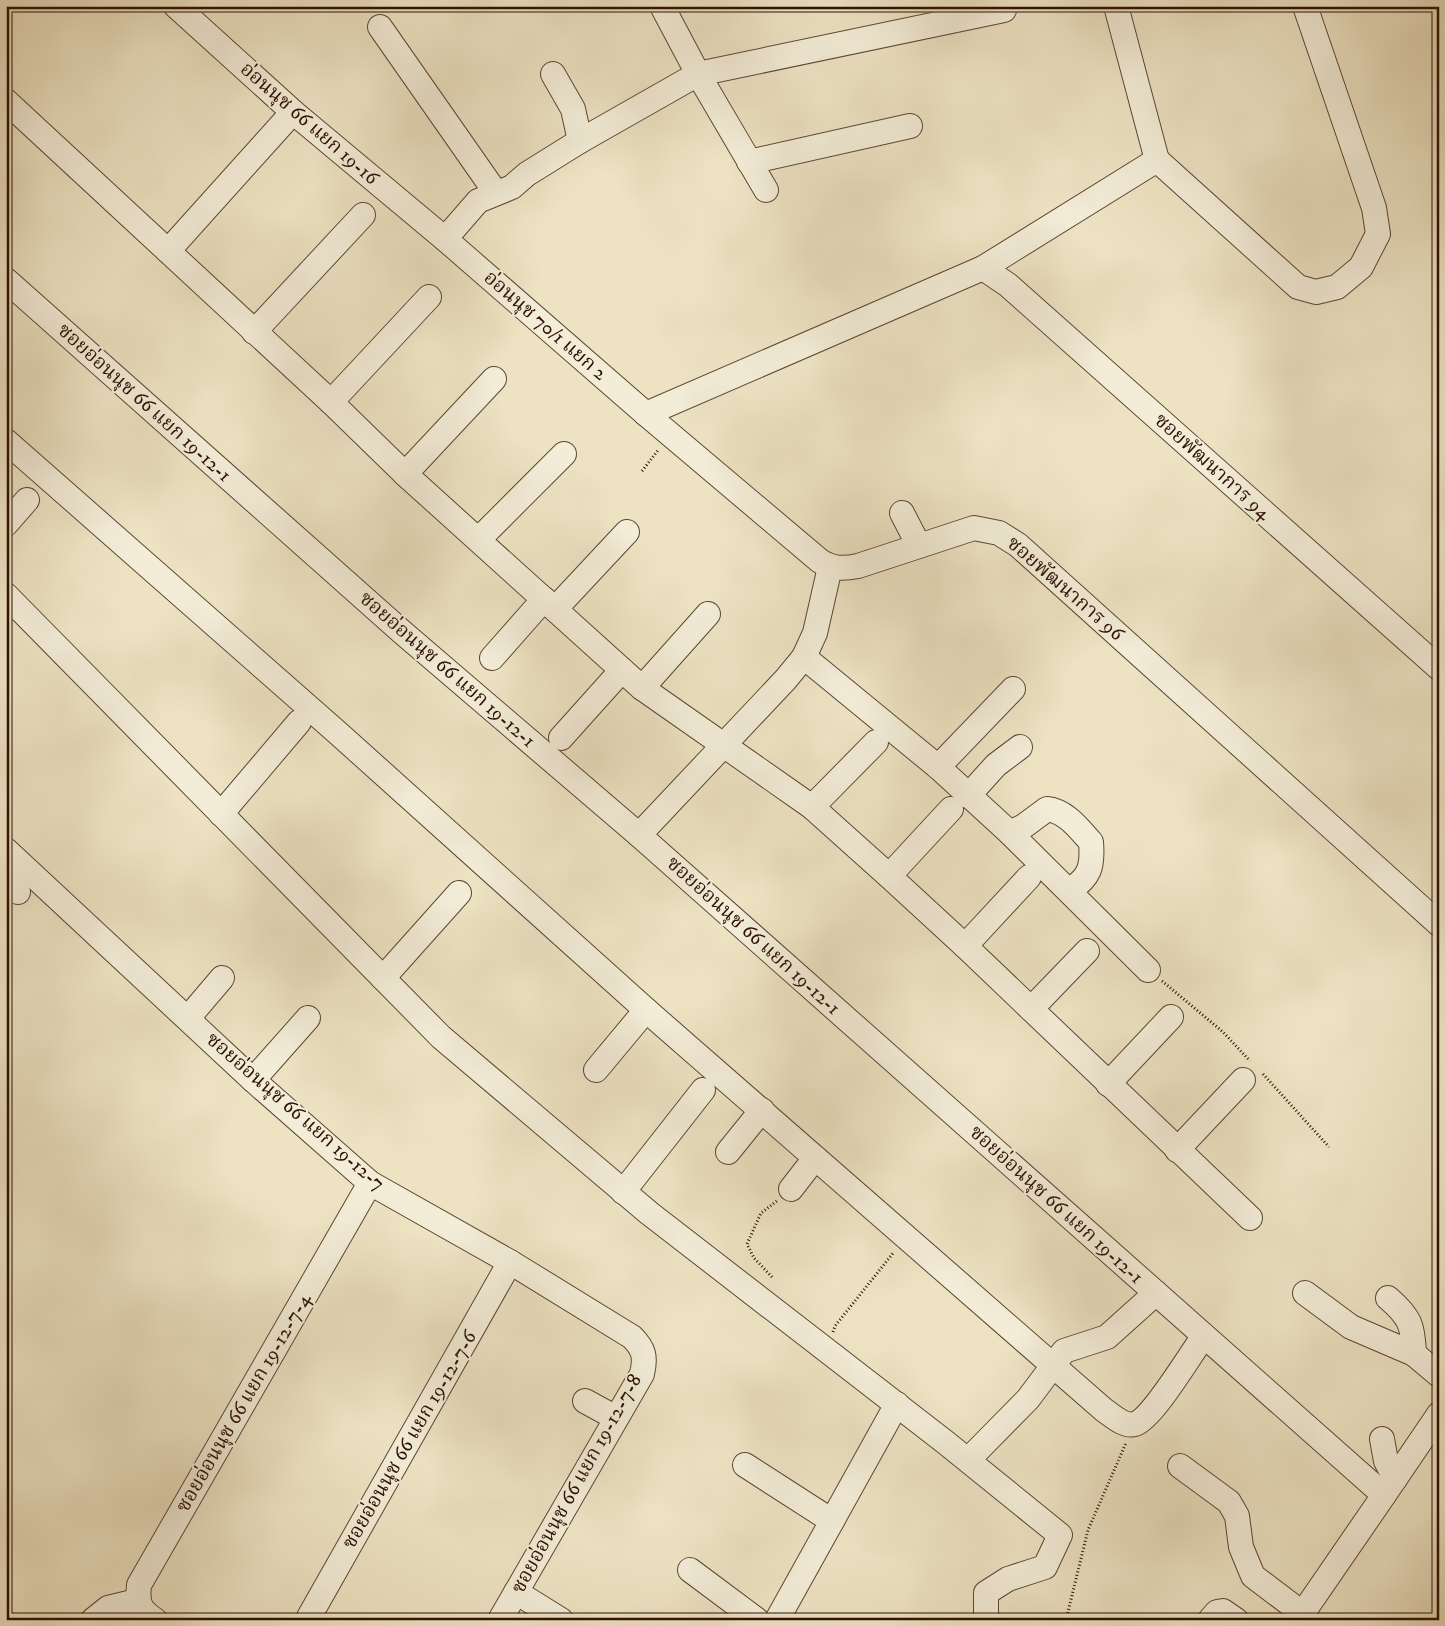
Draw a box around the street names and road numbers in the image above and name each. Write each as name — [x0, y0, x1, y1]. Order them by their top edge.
street label: อ่อนนุช 66 แยก 19-16 — [235, 57, 384, 191]
street label: อ่อนนุช 70/1 แยก 2 — [478, 266, 612, 386]
street label: ซอยอ่อนนุช 66 แยก 19-12-1 — [52, 318, 236, 488]
street label: ซอยพัฒนาการ 94 — [1148, 408, 1276, 526]
street label: ซอยพัฒนาการ 96 — [1001, 531, 1129, 647]
street label: ซอยอ่อนนุช 66 แยก 19-12-1 — [354, 586, 540, 754]
street label: ซอยอ่อนนุช 66 แยก 19-12-1 — [661, 851, 845, 1021]
street label: ซอยอ่อนนุช 66 แยก 19-12-7 — [200, 1027, 390, 1197]
street label: ซอยอ่อนนุช 66 แยก 19-12-1 — [964, 1120, 1148, 1290]
street label: ซอยอ่อนนุช 66 แยก 19-12-7-4 — [171, 1289, 317, 1517]
street label: ซอยอ่อนนุช 66 แยก 19-12-7-6 — [337, 1326, 483, 1553]
street label: ซอยอ่อนนุช 66 แยก 19-12-7-8 — [506, 1370, 648, 1598]

